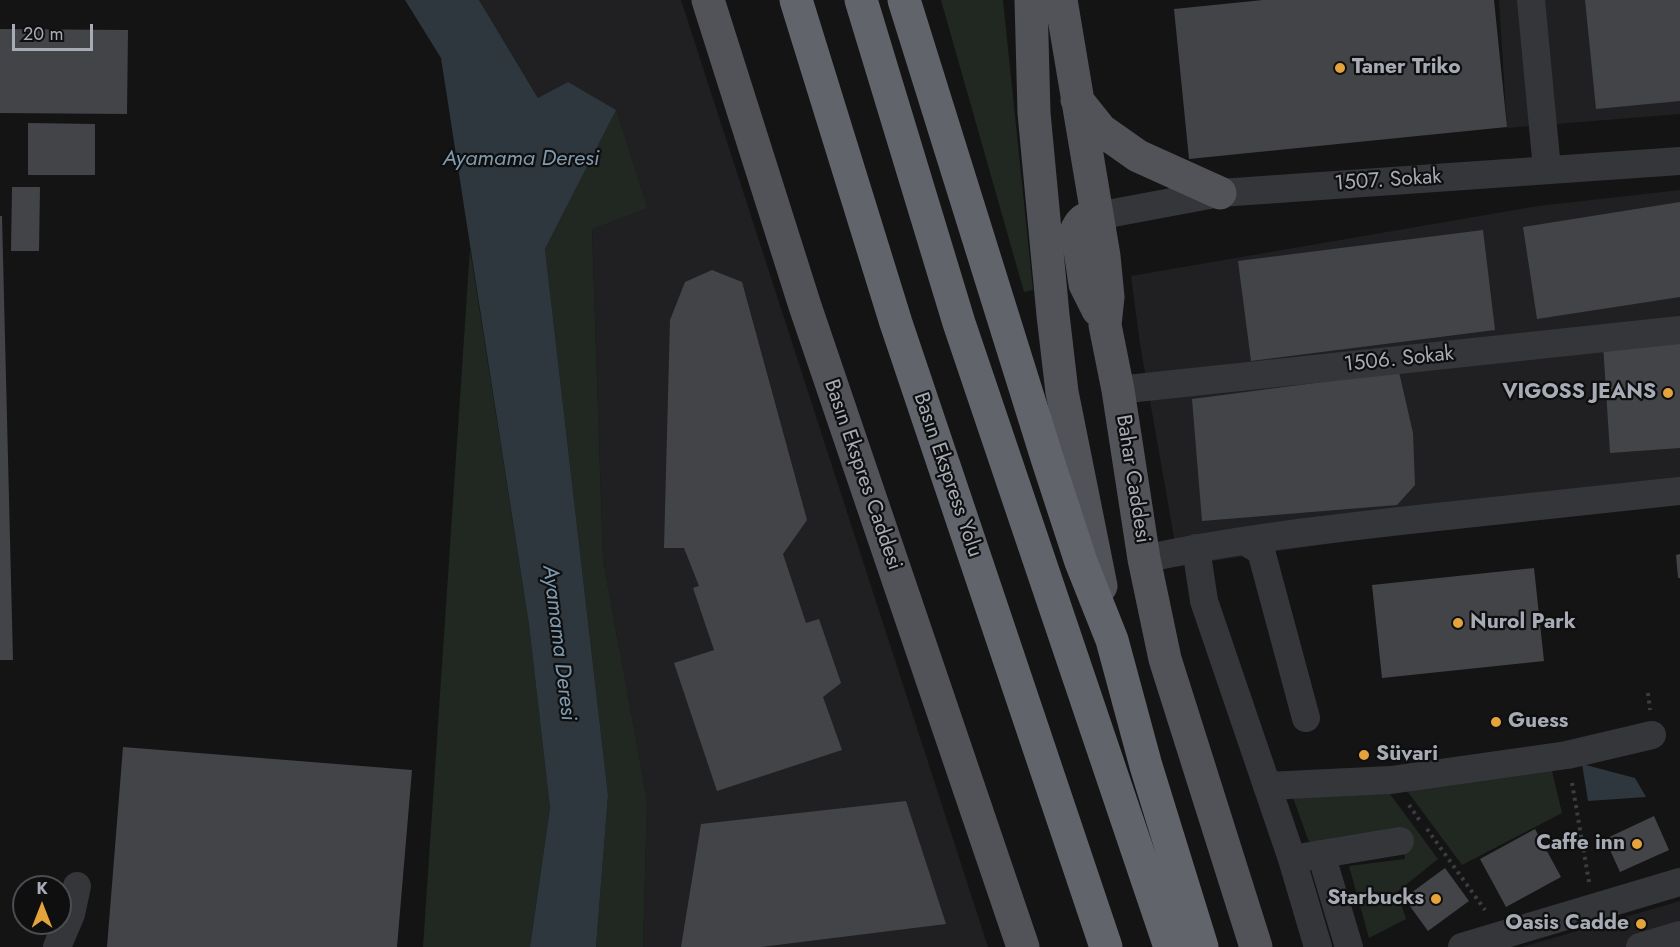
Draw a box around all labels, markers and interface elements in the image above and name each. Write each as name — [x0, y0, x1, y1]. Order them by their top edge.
scale bar — [15, 12, 96, 50]
text: 20 m — [23, 21, 63, 47]
place label: Taner Triko — [1352, 55, 1461, 81]
marker: Taner Triko — [1333, 61, 1347, 75]
water label: Ayamama Deresi — [443, 147, 599, 173]
street label: 1507. Sokak — [1334, 165, 1442, 197]
street label: 1506. Sokak — [1343, 342, 1455, 378]
street label: Basın Ekspres Caddesi — [818, 376, 906, 574]
place label: VIGOSS JEANS — [1502, 380, 1656, 406]
marker: VIGOSS JEANS — [1661, 386, 1675, 400]
street label: Basın Ekspress Yolu — [907, 389, 987, 561]
street label: Bahar Caddesi — [1109, 413, 1155, 545]
water label: Ayamama Deresi — [535, 564, 581, 722]
place label: Nurol Park — [1470, 610, 1576, 636]
marker: Nurol Park — [1451, 616, 1465, 630]
place label: Guess — [1508, 709, 1568, 735]
marker: Guess — [1489, 715, 1503, 729]
place label: Süvari — [1376, 742, 1438, 768]
marker: Süvari — [1357, 748, 1371, 762]
place label: Caffe inn — [1536, 831, 1625, 857]
marker: Caffe inn — [1630, 837, 1644, 851]
north arrow — [12, 875, 72, 935]
text: K — [36, 877, 48, 900]
place label: Starbucks — [1327, 886, 1424, 912]
marker: Starbucks — [1429, 892, 1443, 906]
place label: Oasis Cadde — [1505, 911, 1629, 937]
marker: Oasis Cadde — [1634, 917, 1648, 931]

